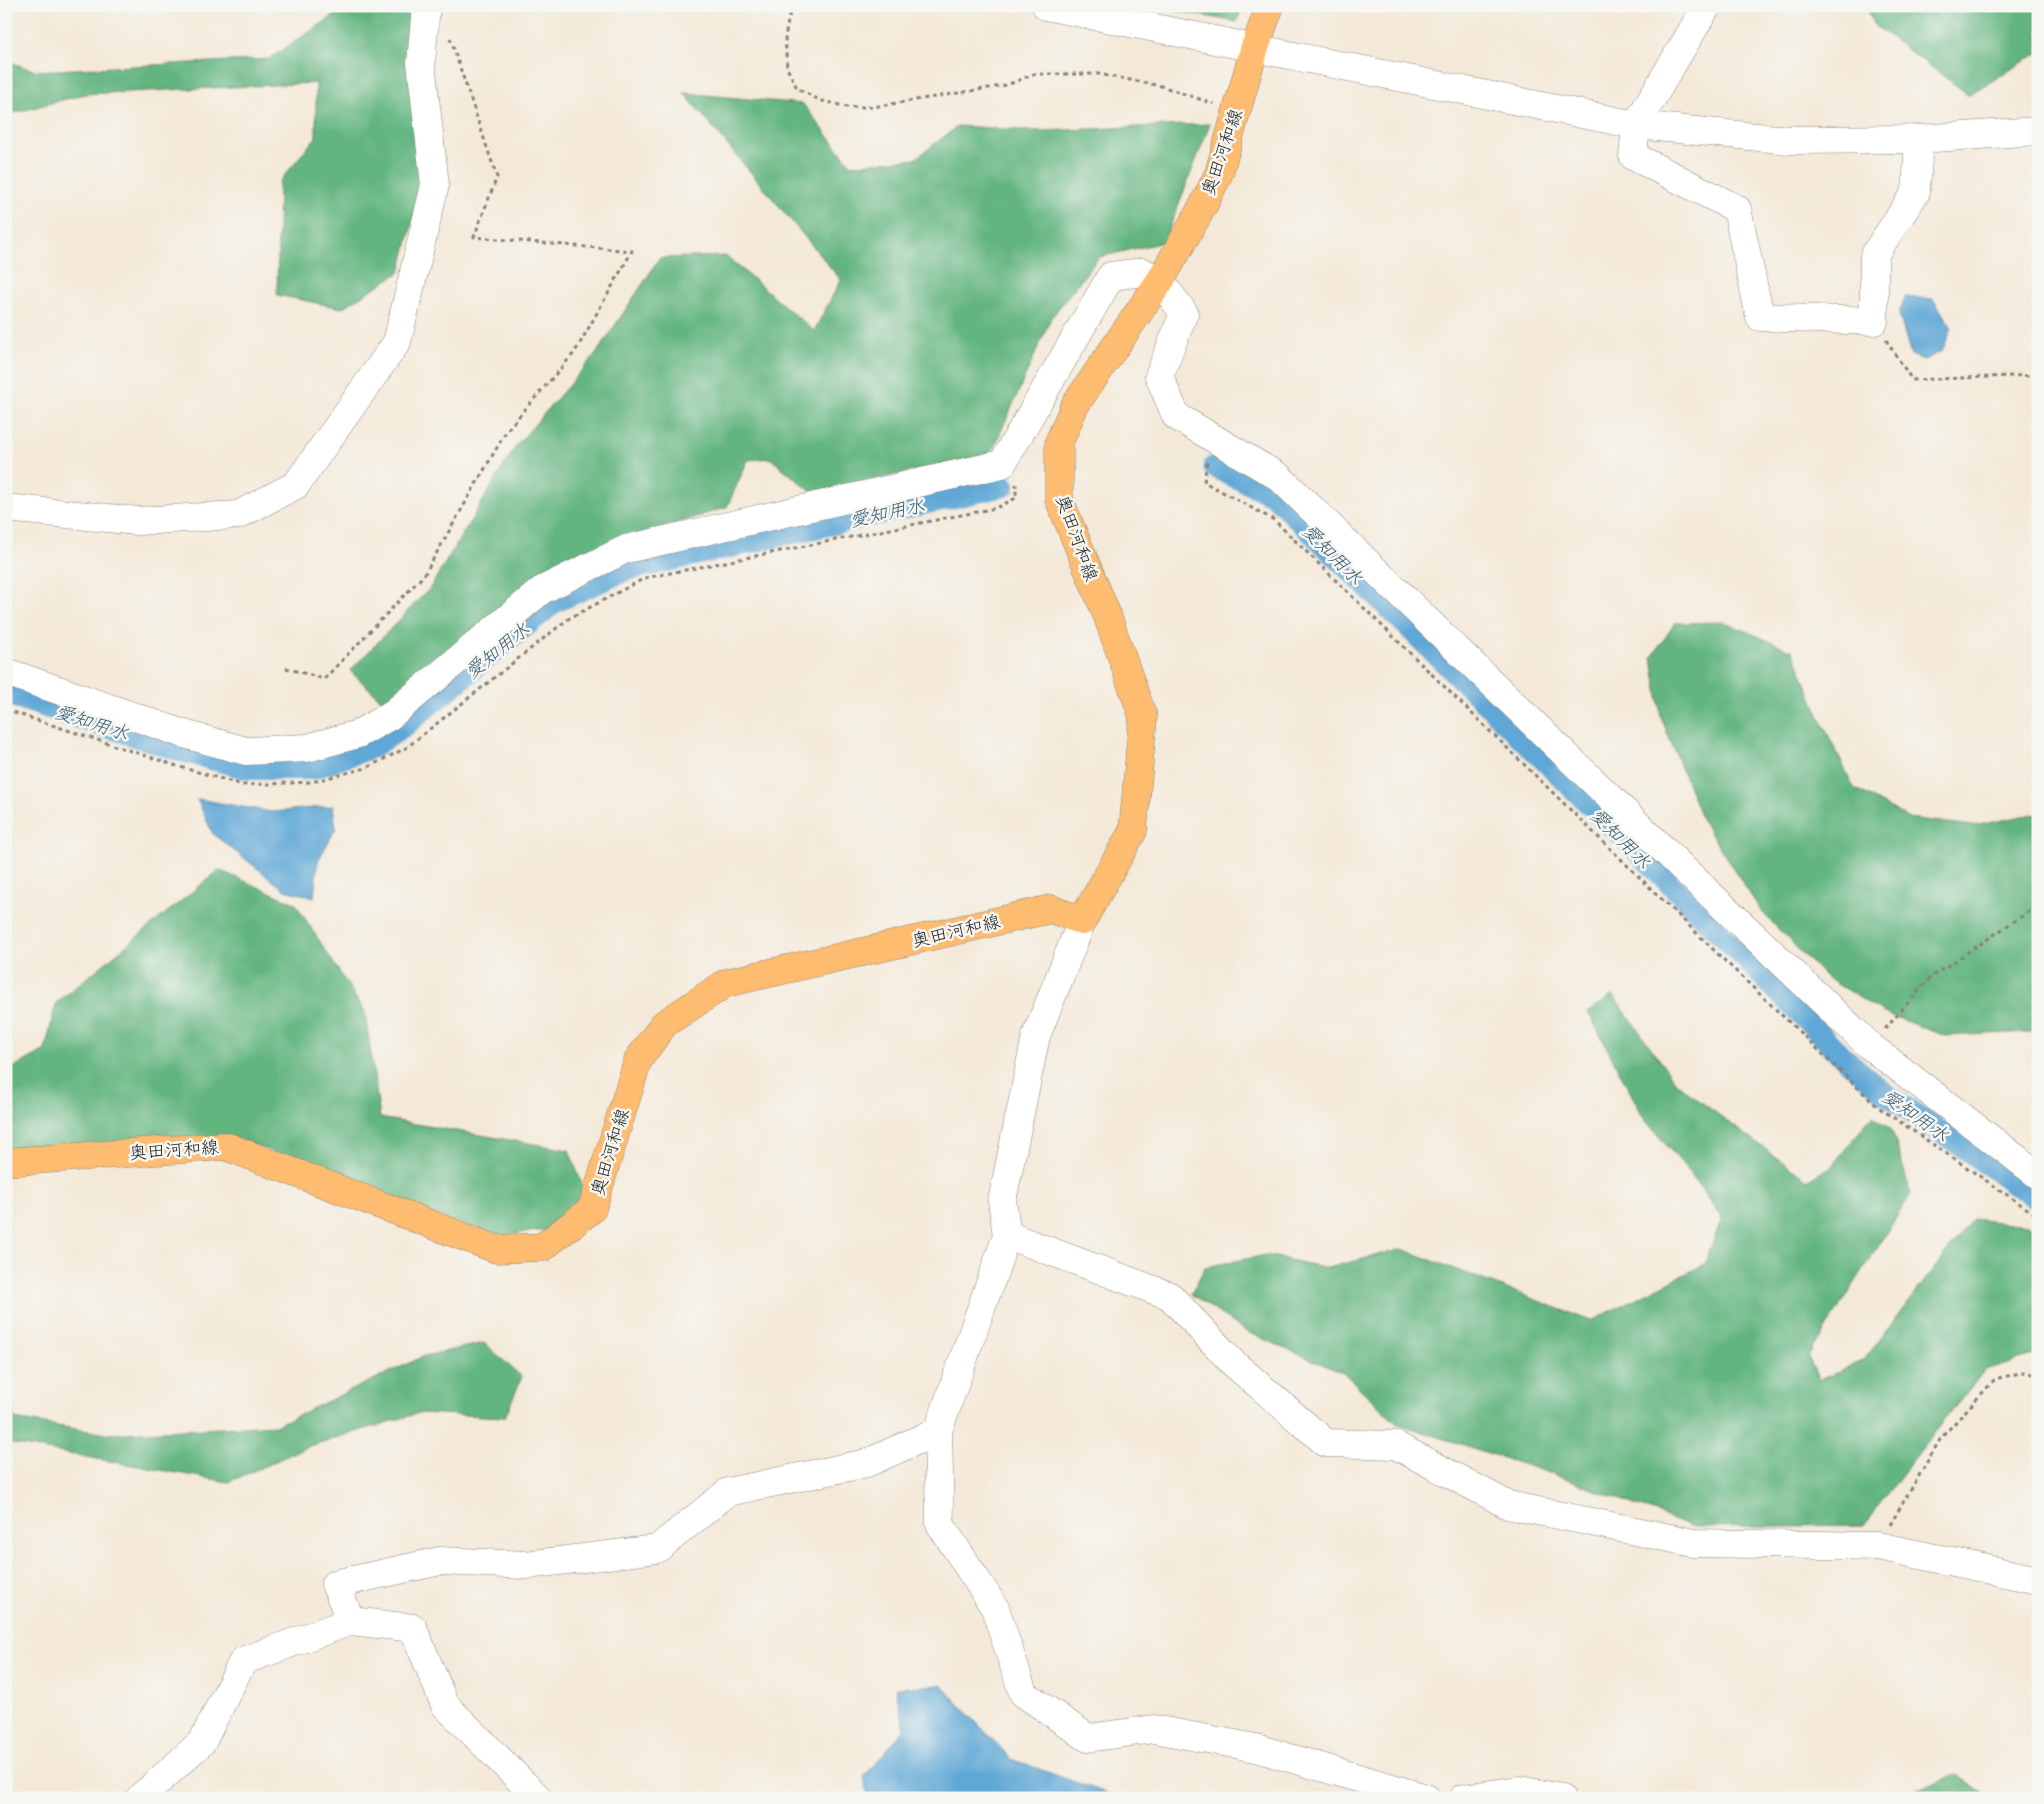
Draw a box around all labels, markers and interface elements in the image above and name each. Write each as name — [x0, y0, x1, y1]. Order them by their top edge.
street label: 奥田河和線 — [1198, 106, 1247, 198]
street label: 奥田河和線 — [1051, 492, 1102, 584]
water label: 愛知用水 — [848, 494, 927, 532]
water label: 愛知用水 — [1298, 520, 1367, 589]
water label: 愛知用水 — [461, 618, 534, 683]
water label: 愛知用水 — [52, 701, 131, 745]
water label: 愛知用水 — [1586, 804, 1655, 873]
street label: 奥田河和線 — [910, 911, 1002, 952]
water label: 愛知用水 — [1878, 1085, 1953, 1147]
street label: 奥田河和線 — [587, 1106, 634, 1198]
street label: 奥田河和線 — [128, 1137, 220, 1164]

